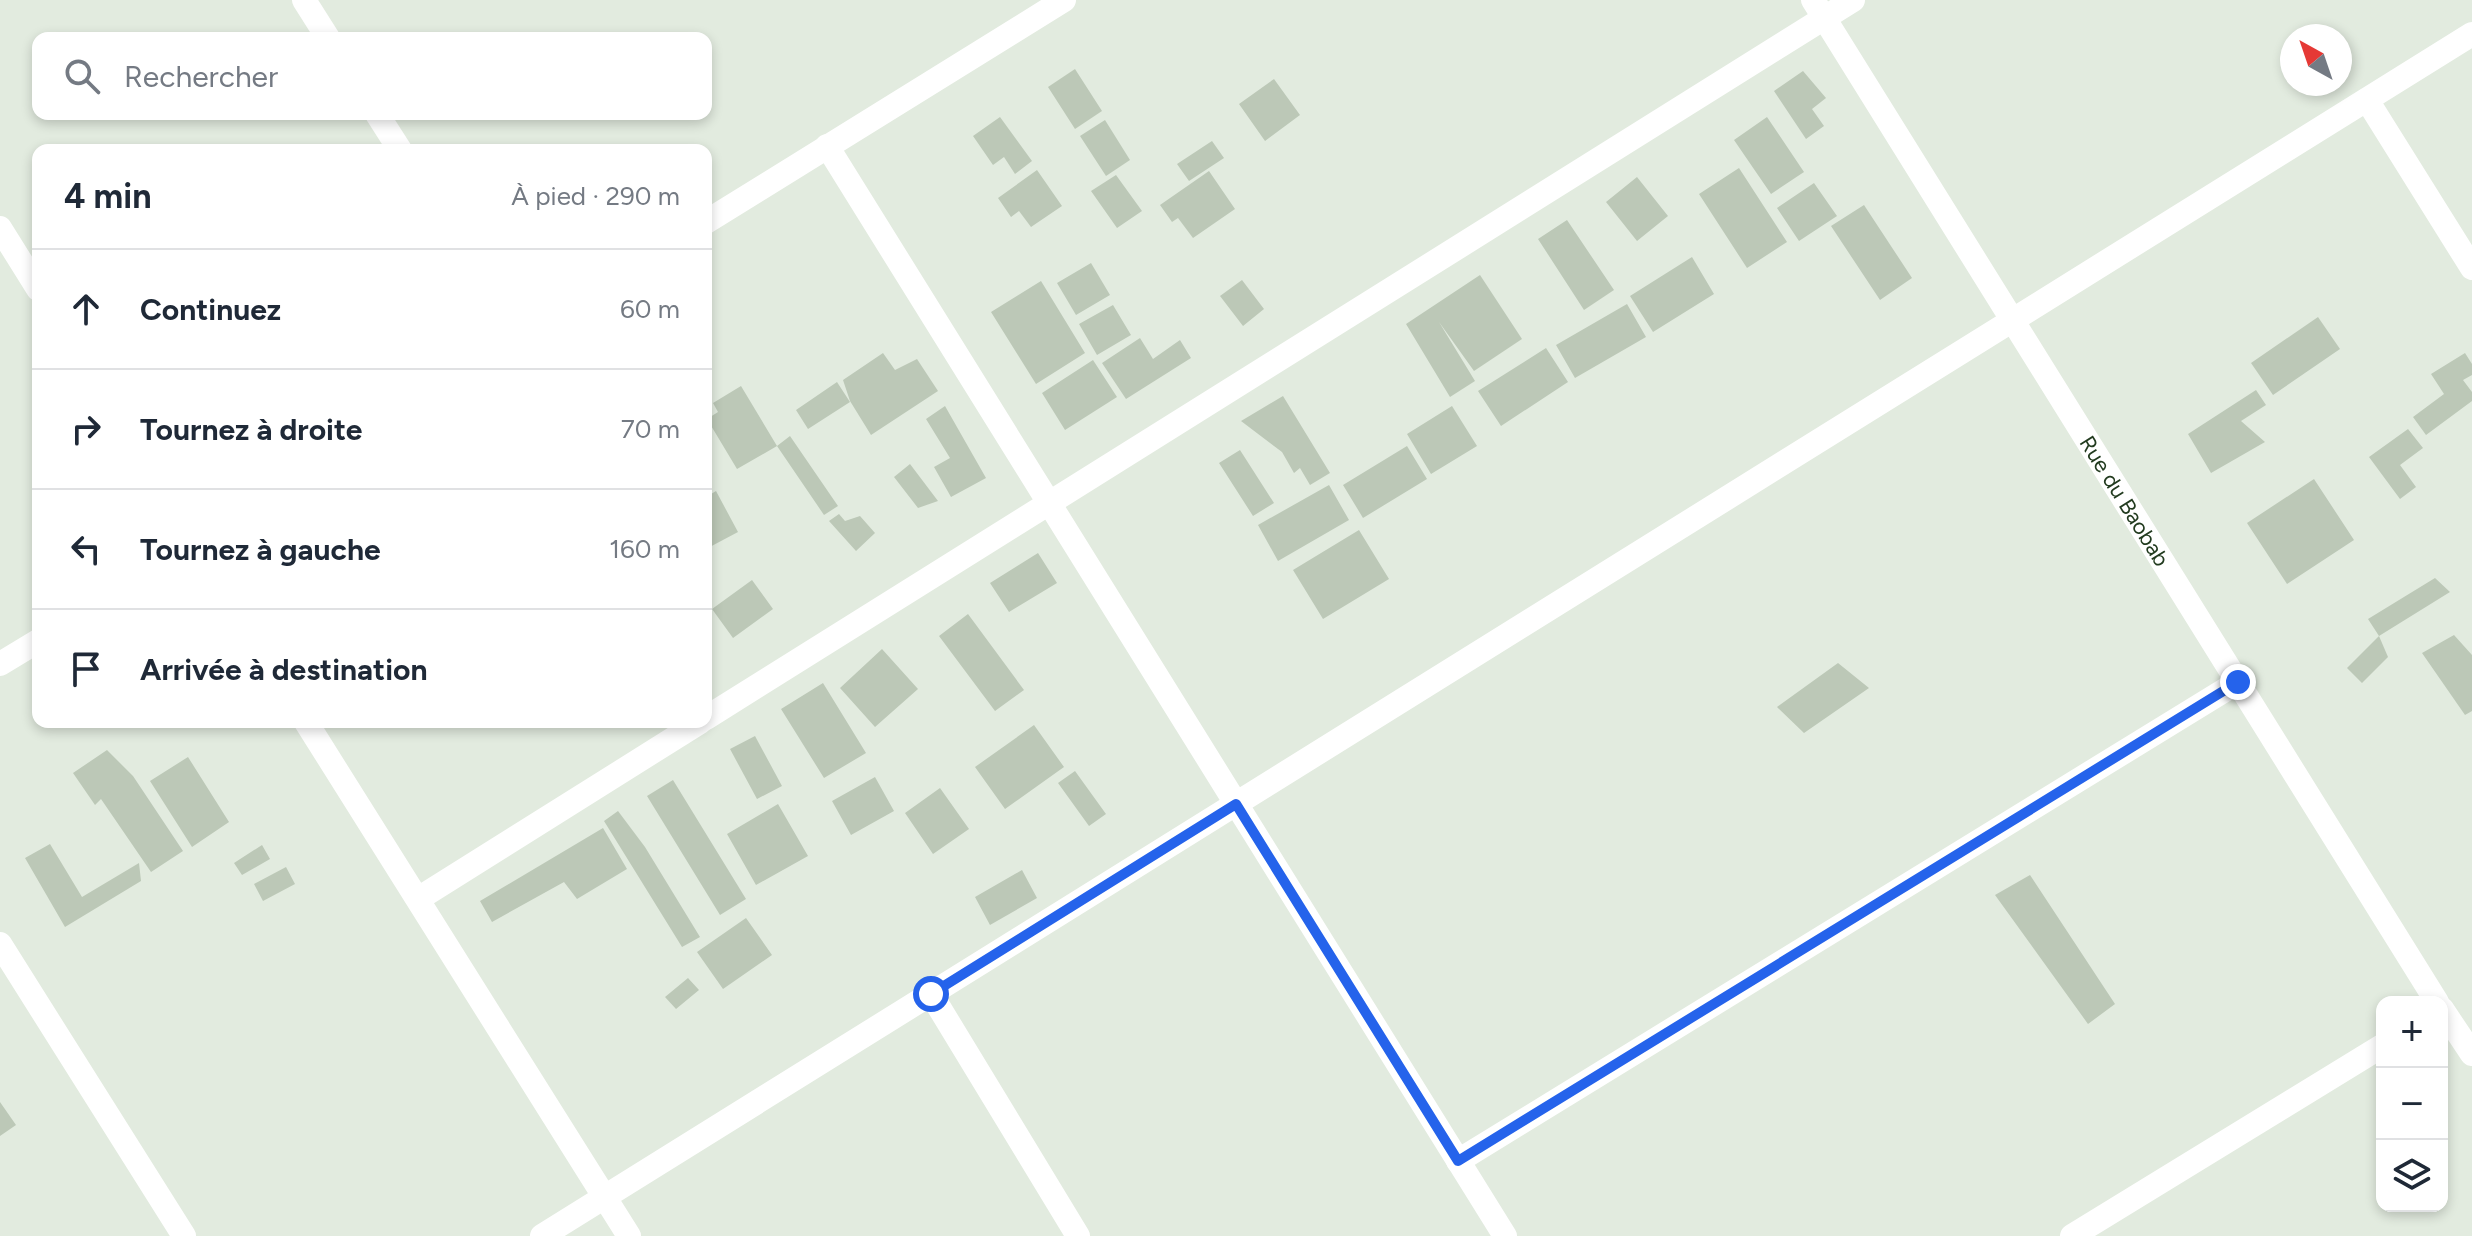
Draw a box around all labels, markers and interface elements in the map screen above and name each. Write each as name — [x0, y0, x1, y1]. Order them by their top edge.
north arrow — [2280, 24, 2352, 96]
search box — [32, 32, 712, 120]
icon: search — [60, 54, 104, 98]
text: Rechercher — [124, 58, 278, 95]
text: 4 min — [64, 176, 151, 217]
text: À pied · 290 m — [511, 180, 680, 212]
icon: ahead — [64, 287, 108, 331]
text: Continuez — [140, 291, 281, 328]
text: 60 m — [620, 293, 680, 325]
icon: right — [64, 407, 108, 451]
text: Tournez à droite — [140, 411, 362, 448]
text: 70 m — [621, 413, 680, 445]
street label: Rue du Baobab — [2074, 431, 2175, 571]
icon: left — [64, 527, 108, 571]
text: Tournez à gauche — [140, 531, 381, 568]
text: 160 m — [609, 533, 680, 565]
icon: arrive — [64, 647, 108, 691]
text: Arrivée à destination — [140, 651, 427, 688]
route end — [2220, 664, 2256, 700]
route start — [913, 976, 949, 1012]
map controls — [2376, 996, 2448, 1212]
button: + — [2376, 996, 2448, 1068]
button: − — [2376, 1068, 2448, 1140]
button: layers — [2376, 1140, 2448, 1212]

